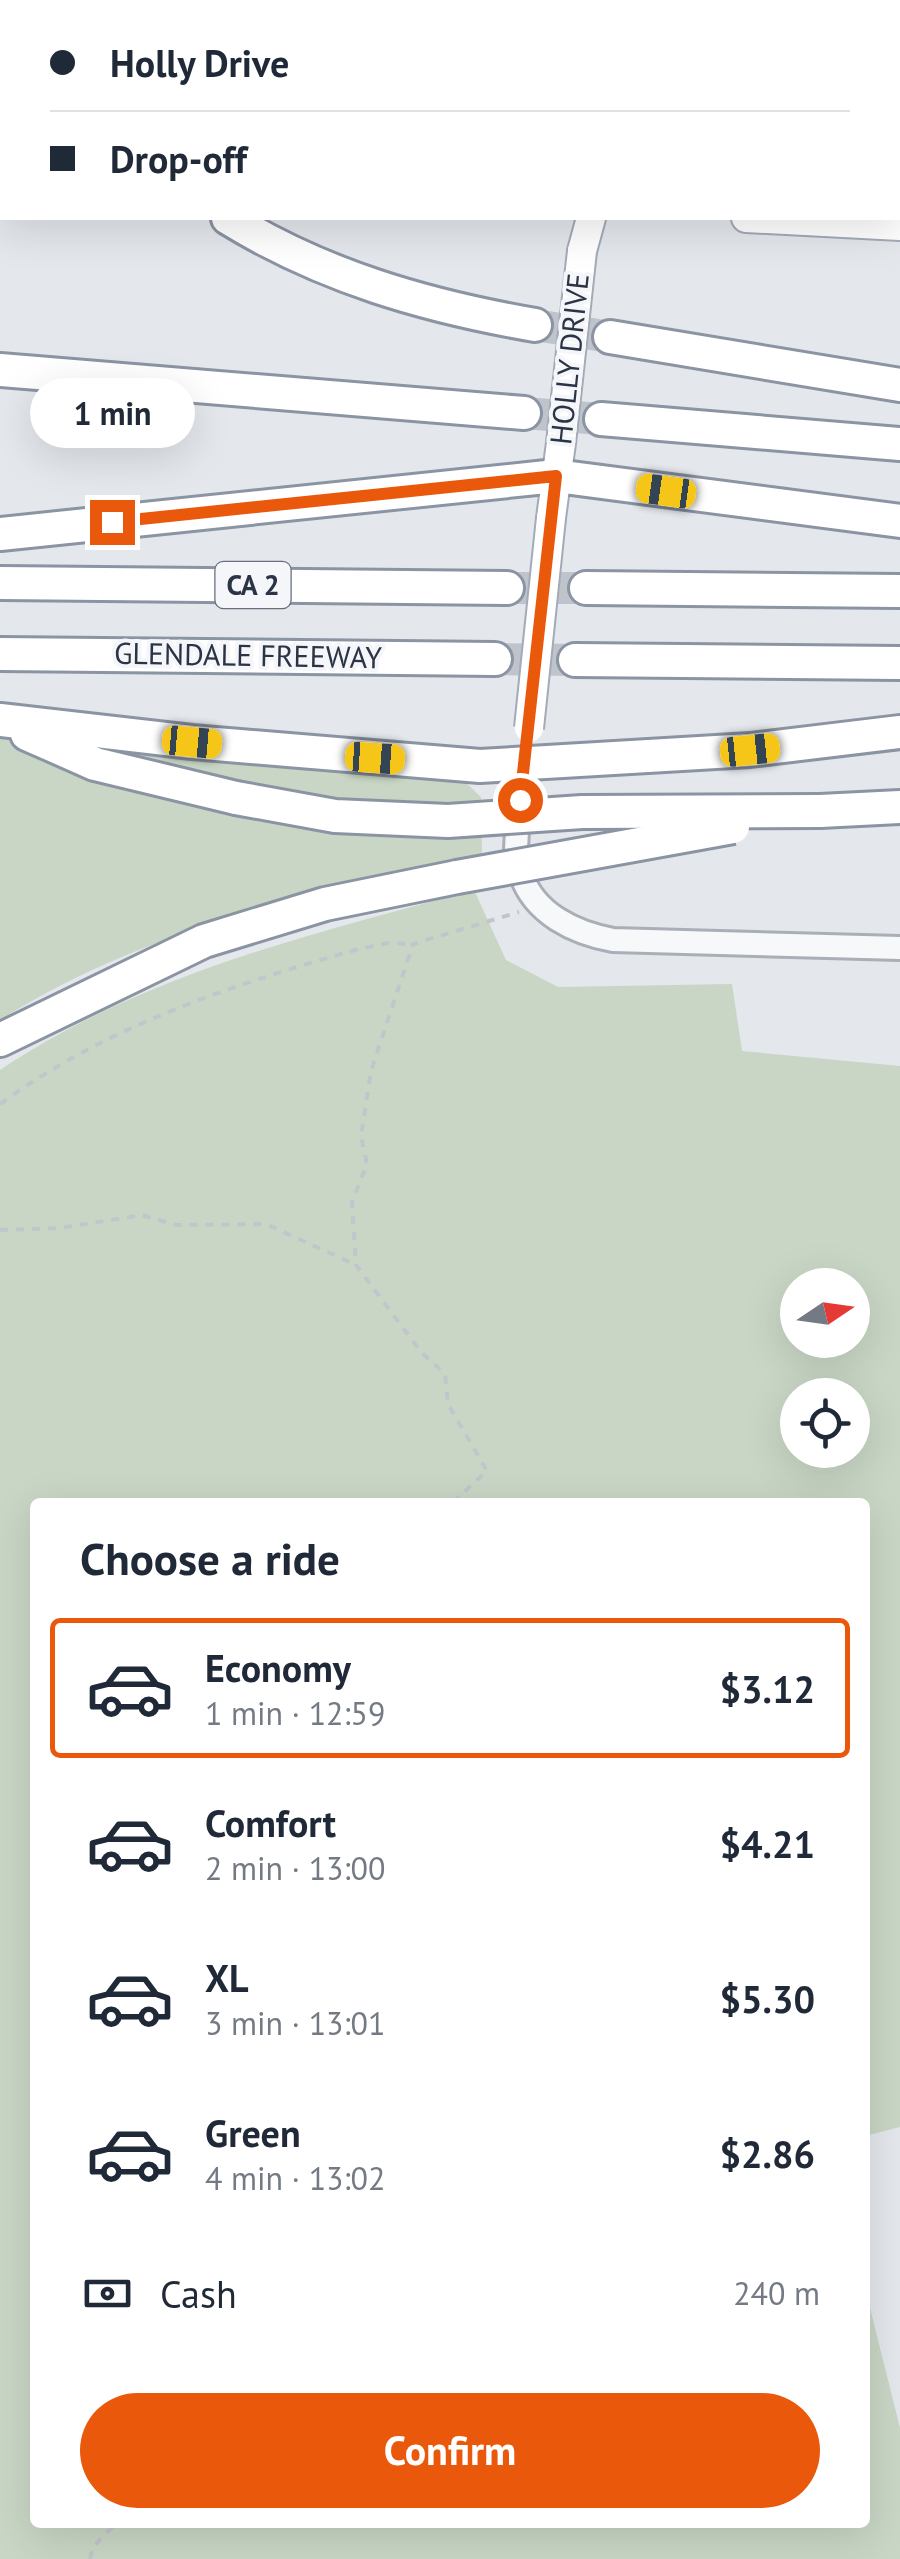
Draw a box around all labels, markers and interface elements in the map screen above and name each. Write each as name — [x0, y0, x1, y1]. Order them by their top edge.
text: Holly Drive — [110, 38, 289, 87]
text: Drop-off — [110, 134, 247, 183]
street label: HOLLY DRIVE — [540, 271, 597, 446]
callout: 1 min — [29, 377, 194, 447]
text: 1 min — [73, 392, 152, 434]
car — [634, 472, 698, 510]
route end — [90, 500, 135, 545]
road number: CA 2 — [216, 562, 290, 608]
street label: GLENDALE FREEWAY — [114, 633, 383, 676]
car — [161, 724, 223, 760]
car — [719, 732, 781, 768]
car — [344, 741, 406, 775]
route start — [498, 778, 543, 823]
north arrow — [780, 1268, 870, 1358]
map controls — [780, 1268, 870, 1468]
button: locate — [780, 1378, 870, 1468]
text: Choose a ride — [80, 1529, 340, 1587]
icon: car — [85, 1643, 175, 1733]
text: Economy — [205, 1643, 351, 1692]
text: $3.12 — [719, 1664, 815, 1713]
text: 1 min · 12:59 — [205, 1692, 385, 1734]
icon: car — [85, 1798, 175, 1888]
text: Comfort — [205, 1798, 336, 1847]
text: $4.21 — [719, 1819, 815, 1868]
text: 2 min · 13:00 — [205, 1847, 385, 1889]
icon: car — [85, 1953, 175, 2043]
text: XL — [205, 1953, 249, 2002]
text: $5.30 — [719, 1974, 815, 2023]
text: 3 min · 13:01 — [205, 2002, 385, 2044]
icon: car — [85, 2108, 175, 2198]
text: Green — [205, 2108, 301, 2157]
text: $2.86 — [719, 2129, 815, 2178]
text: 4 min · 13:02 — [205, 2157, 385, 2199]
icon: cash — [80, 2266, 135, 2321]
text: Cash — [160, 2269, 237, 2318]
text: 240 m — [733, 2272, 820, 2314]
button: Confirm — [80, 2393, 820, 2508]

